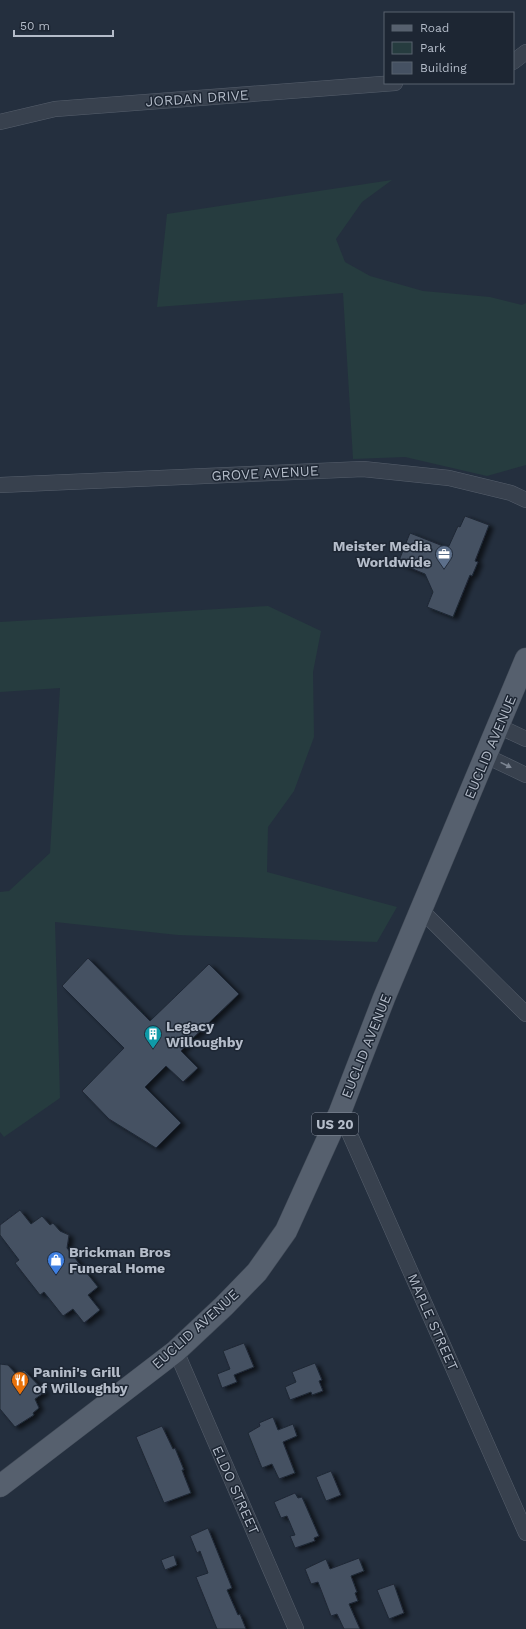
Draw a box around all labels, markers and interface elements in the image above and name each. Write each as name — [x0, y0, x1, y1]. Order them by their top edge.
scale bar — [14, 12, 113, 38]
legend — [384, 12, 514, 84]
text: 50 m — [20, 19, 50, 33]
text: Road — [420, 21, 449, 35]
text: Park — [420, 41, 446, 55]
text: Building — [420, 61, 467, 75]
street label: JORDAN DRIVE — [145, 86, 249, 110]
street label: GROVE AVENUE — [211, 462, 319, 484]
place label: Meister Media Worldwide — [333, 538, 432, 570]
office icon: Meister Media Worldwide — [434, 544, 454, 569]
street label: EUCLID AVENUE — [461, 693, 519, 801]
one-way arrow — [500, 762, 512, 768]
street label: EUCLID AVENUE — [338, 992, 394, 1100]
place label: Legacy Willoughby — [166, 1018, 243, 1050]
building icon: Legacy Willoughby — [143, 1024, 163, 1049]
road number: US 20 — [312, 1113, 358, 1135]
place label: Brickman Bros Funeral Home — [69, 1244, 171, 1276]
shop icon: Brickman Bros Funeral Home — [46, 1250, 66, 1275]
street label: MAPLE STREET — [404, 1271, 462, 1373]
street label: EUCLID AVENUE — [148, 1286, 242, 1372]
place label: Panini's Grill of Willoughby — [33, 1364, 128, 1396]
restaurant icon: Panini's Grill of Willoughby — [10, 1370, 30, 1395]
street label: ELDO STREET — [209, 1443, 263, 1537]

